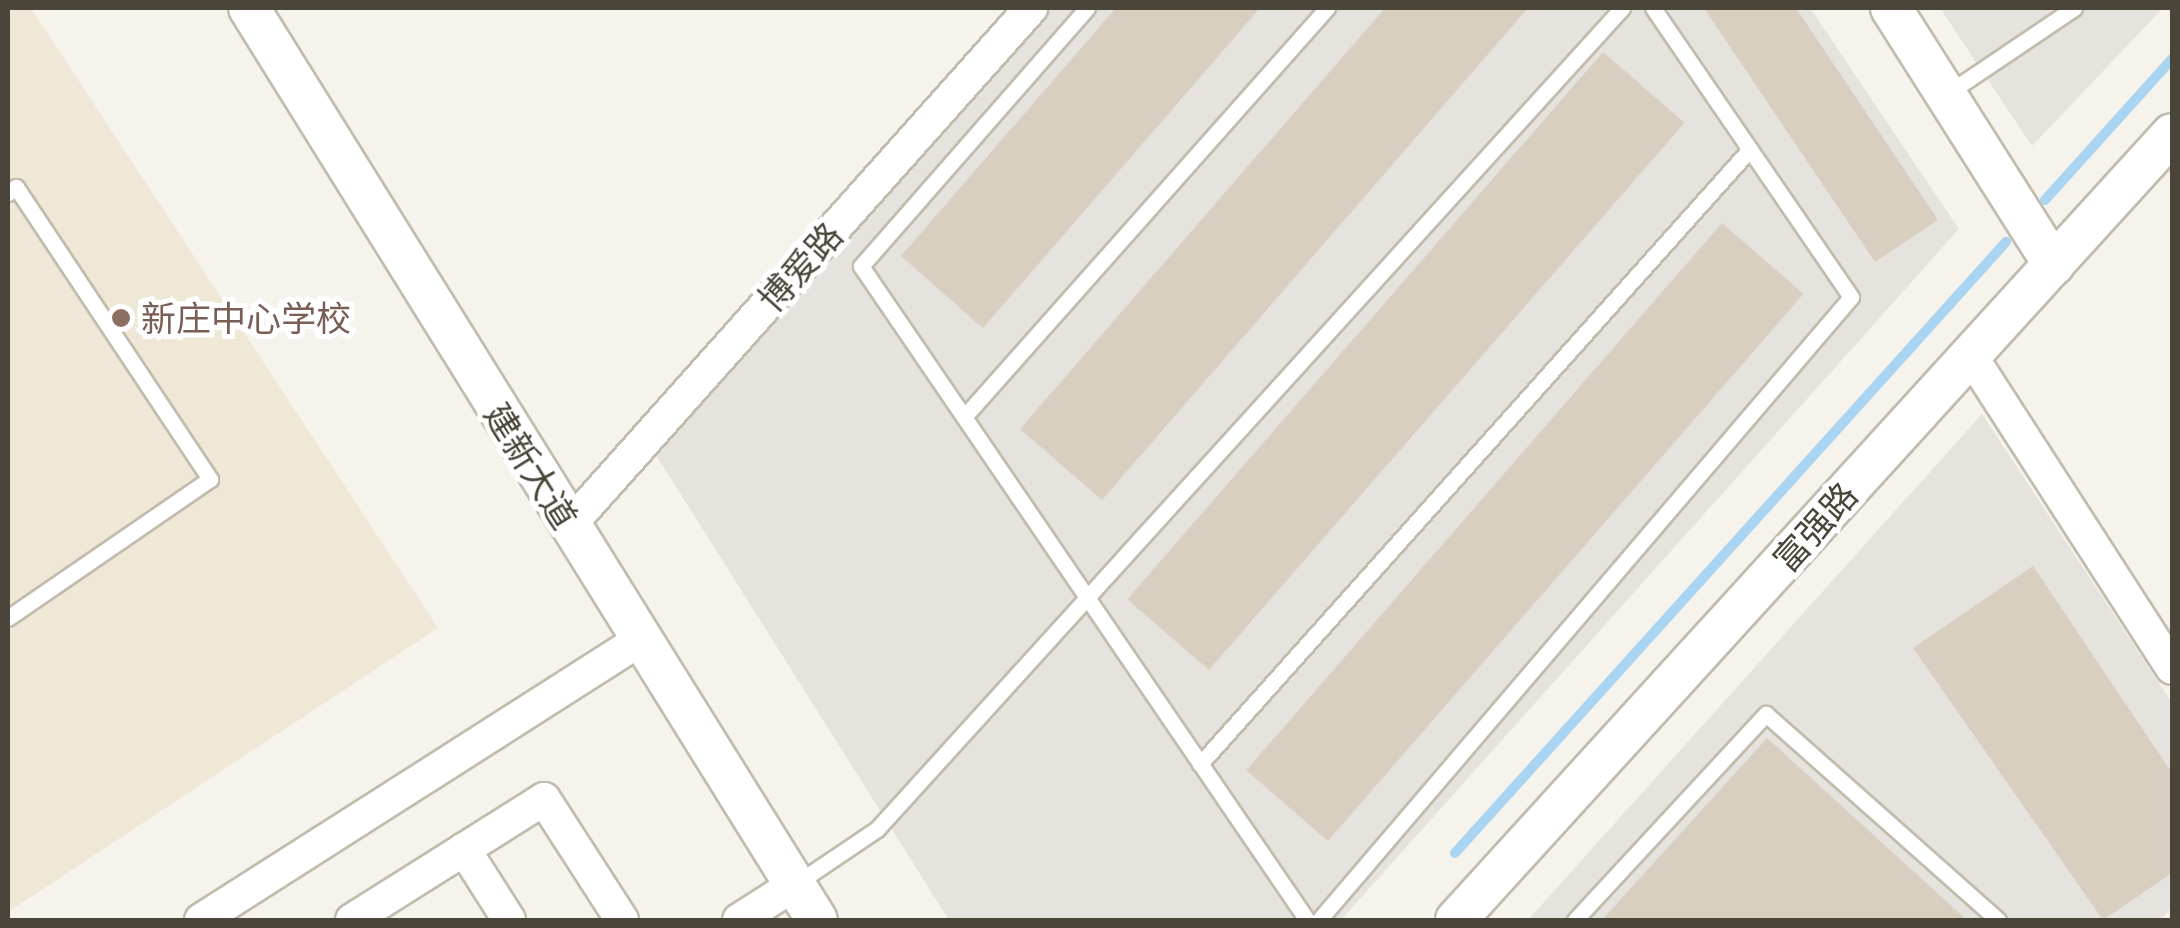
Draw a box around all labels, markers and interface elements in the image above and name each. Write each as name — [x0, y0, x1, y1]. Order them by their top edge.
street label: 博爱路 — [749, 214, 851, 320]
place label: 新庄中心学校 — [141, 297, 351, 339]
marker: 新庄中心学校 — [110, 307, 132, 329]
street label: 建新大道 — [476, 396, 586, 536]
street label: 富强路 — [1764, 474, 1866, 580]

